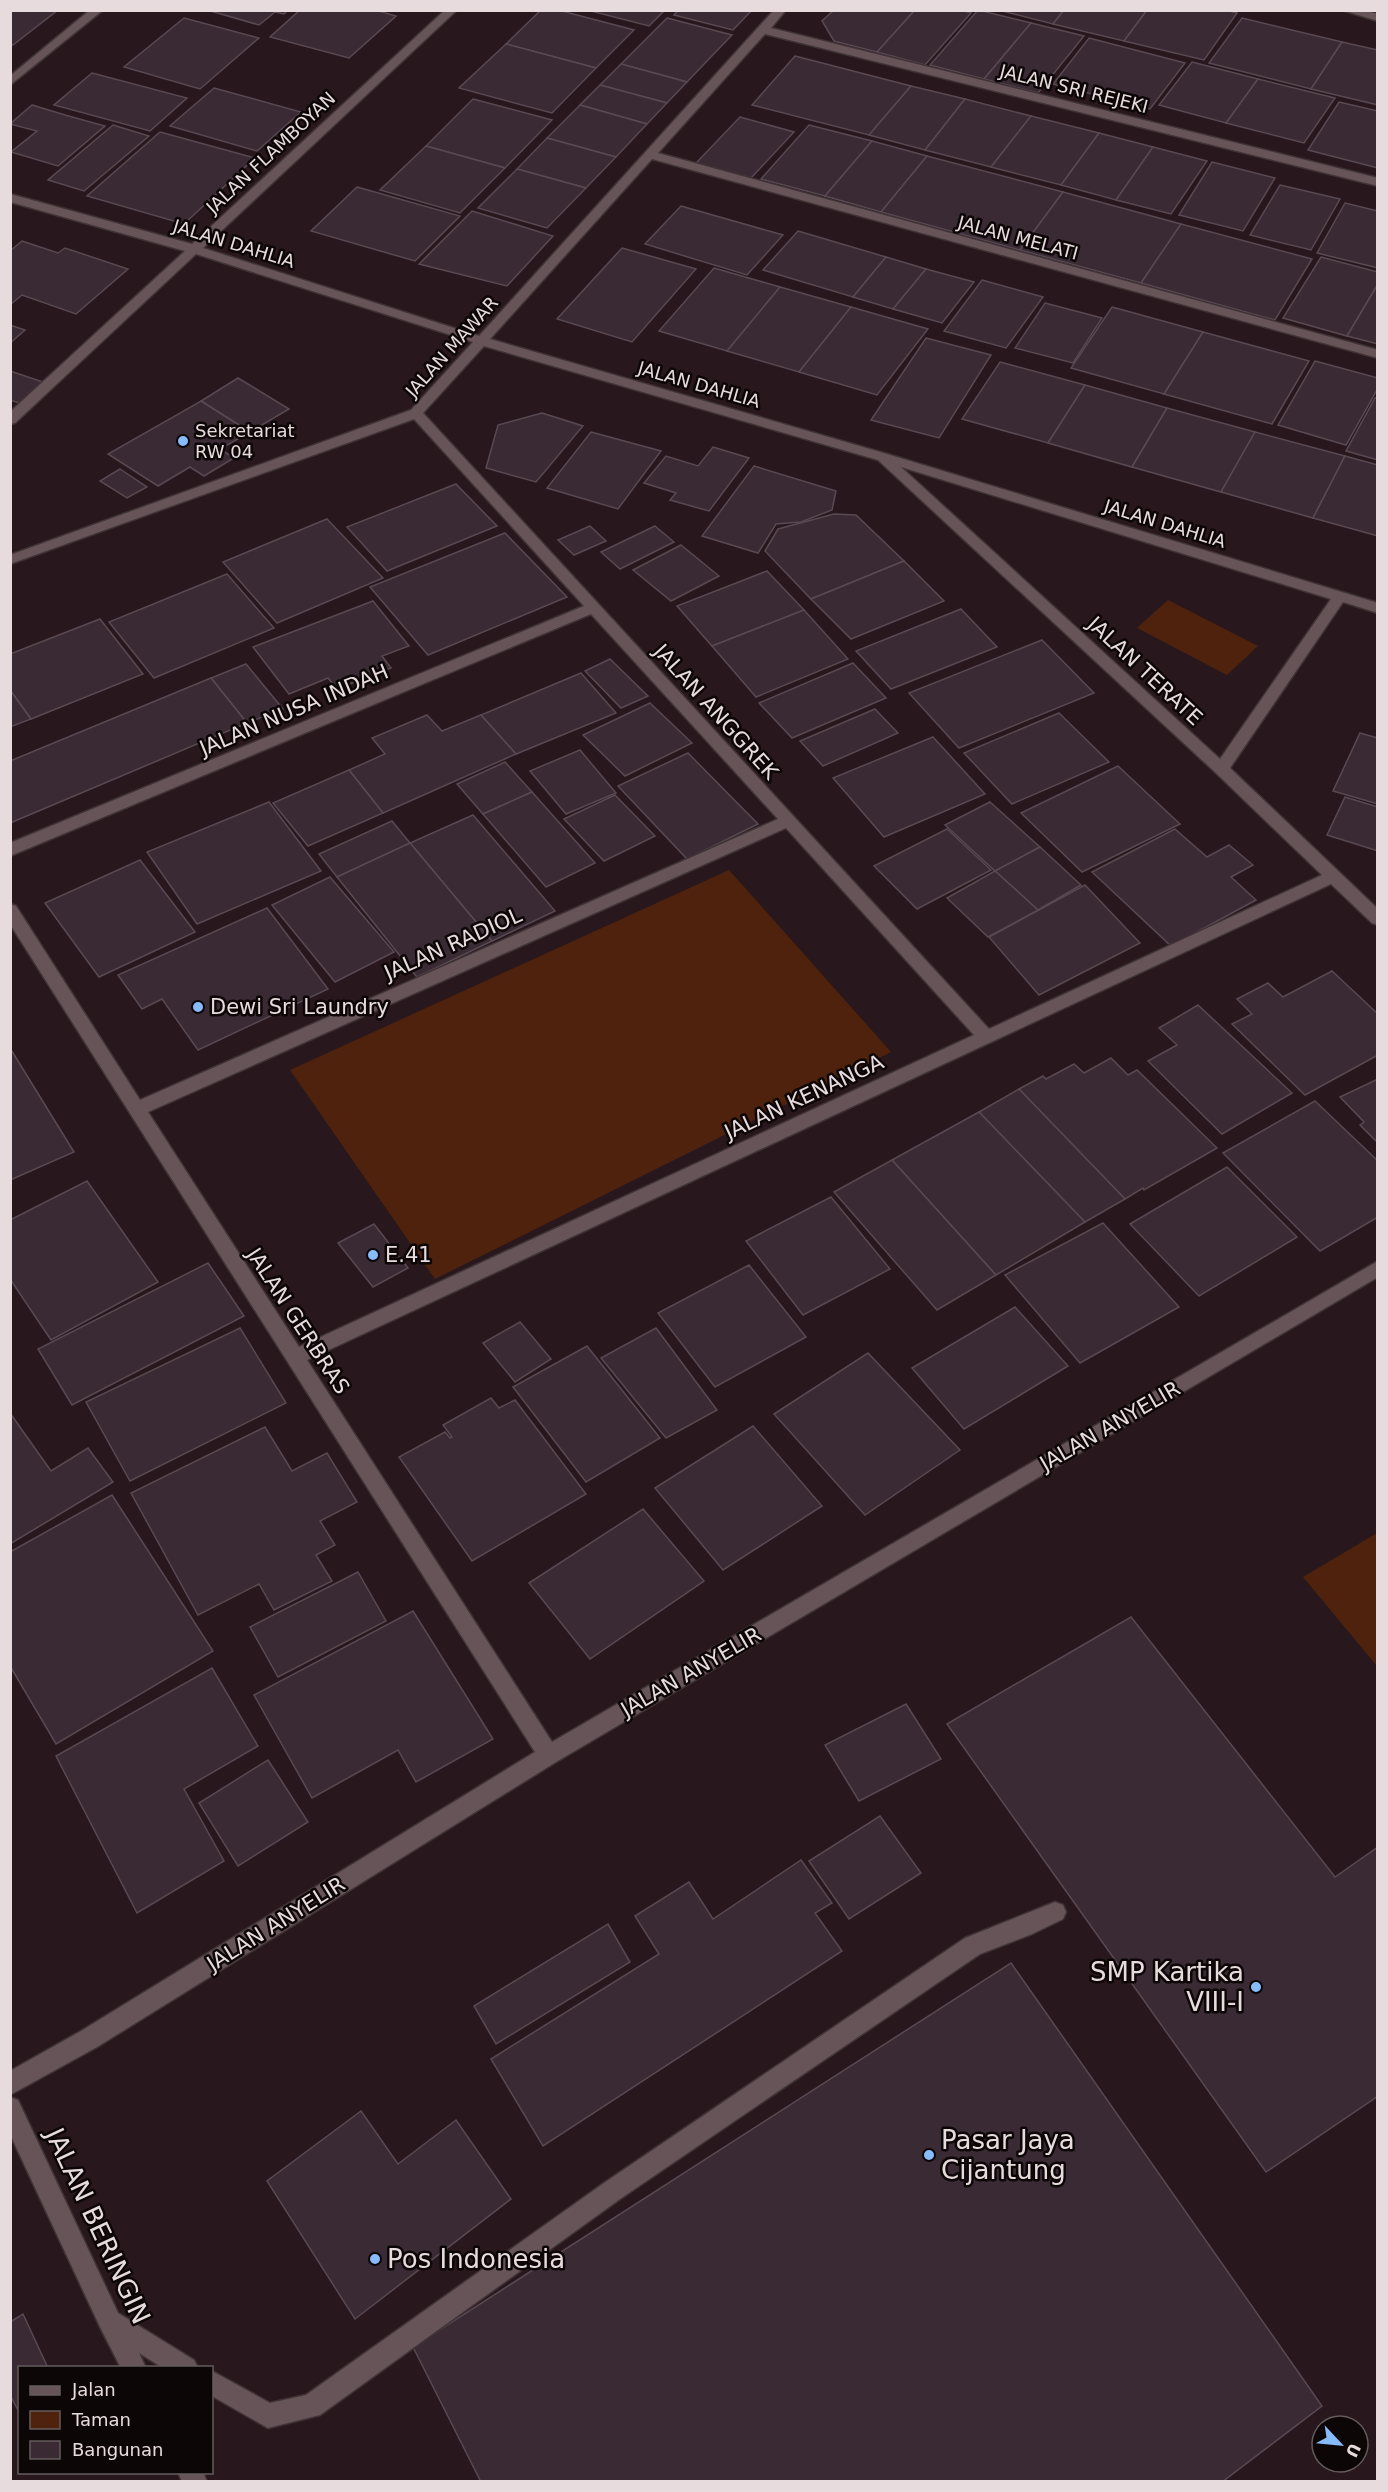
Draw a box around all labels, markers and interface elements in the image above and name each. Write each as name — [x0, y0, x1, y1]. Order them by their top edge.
street label: JALAN SRI REJEKI — [997, 60, 1150, 117]
street label: JALAN FLAMBOYAN — [201, 88, 339, 218]
street label: JALAN MELATI — [955, 211, 1081, 264]
street label: JALAN DAHLIA — [170, 215, 298, 272]
street label: JALAN MAWAR — [400, 292, 502, 402]
street label: JALAN DAHLIA — [635, 357, 763, 412]
place label: Sekretariat RW 04 — [195, 420, 295, 462]
marker: Sekretariat RW 04 — [176, 434, 190, 448]
street label: JALAN DAHLIA — [1101, 495, 1229, 552]
street label: JALAN TERATE — [1081, 610, 1207, 730]
street label: JALAN ANGGREK — [648, 638, 784, 785]
street label: JALAN NUSA INDAH — [194, 659, 392, 761]
street label: JALAN RADIOL — [379, 903, 526, 986]
place label: Dewi Sri Laundry — [210, 995, 389, 1019]
marker: Dewi Sri Laundry — [191, 1000, 205, 1014]
street label: JALAN KENANGA — [719, 1049, 888, 1145]
street label: JALAN GERBRAS — [241, 1242, 354, 1398]
place label: E.41 — [385, 1243, 432, 1267]
marker: E.41 — [366, 1248, 380, 1262]
street label: JALAN ANYELIR — [1034, 1376, 1184, 1477]
street label: JALAN ANYELIR — [615, 1622, 765, 1723]
street label: JALAN ANYELIR — [201, 1872, 349, 1977]
place label: SMP Kartika VIII-I — [1090, 1957, 1244, 2017]
marker: SMP Kartika VIII-I — [1249, 1980, 1263, 1994]
street label: JALAN BERINGIN — [39, 2122, 156, 2329]
place label: Pasar Jaya Cijantung — [941, 2125, 1075, 2185]
marker: Pasar Jaya Cijantung — [922, 2148, 936, 2162]
place label: Pos Indonesia — [387, 2244, 565, 2274]
marker: Pos Indonesia — [368, 2252, 382, 2266]
legend — [18, 2366, 213, 2474]
text: Jalan — [71, 2379, 116, 2400]
text: Taman — [71, 2409, 131, 2430]
north arrow — [1310, 2414, 1370, 2474]
text: Bangunan — [72, 2439, 163, 2460]
text: U — [1342, 2440, 1364, 2460]

